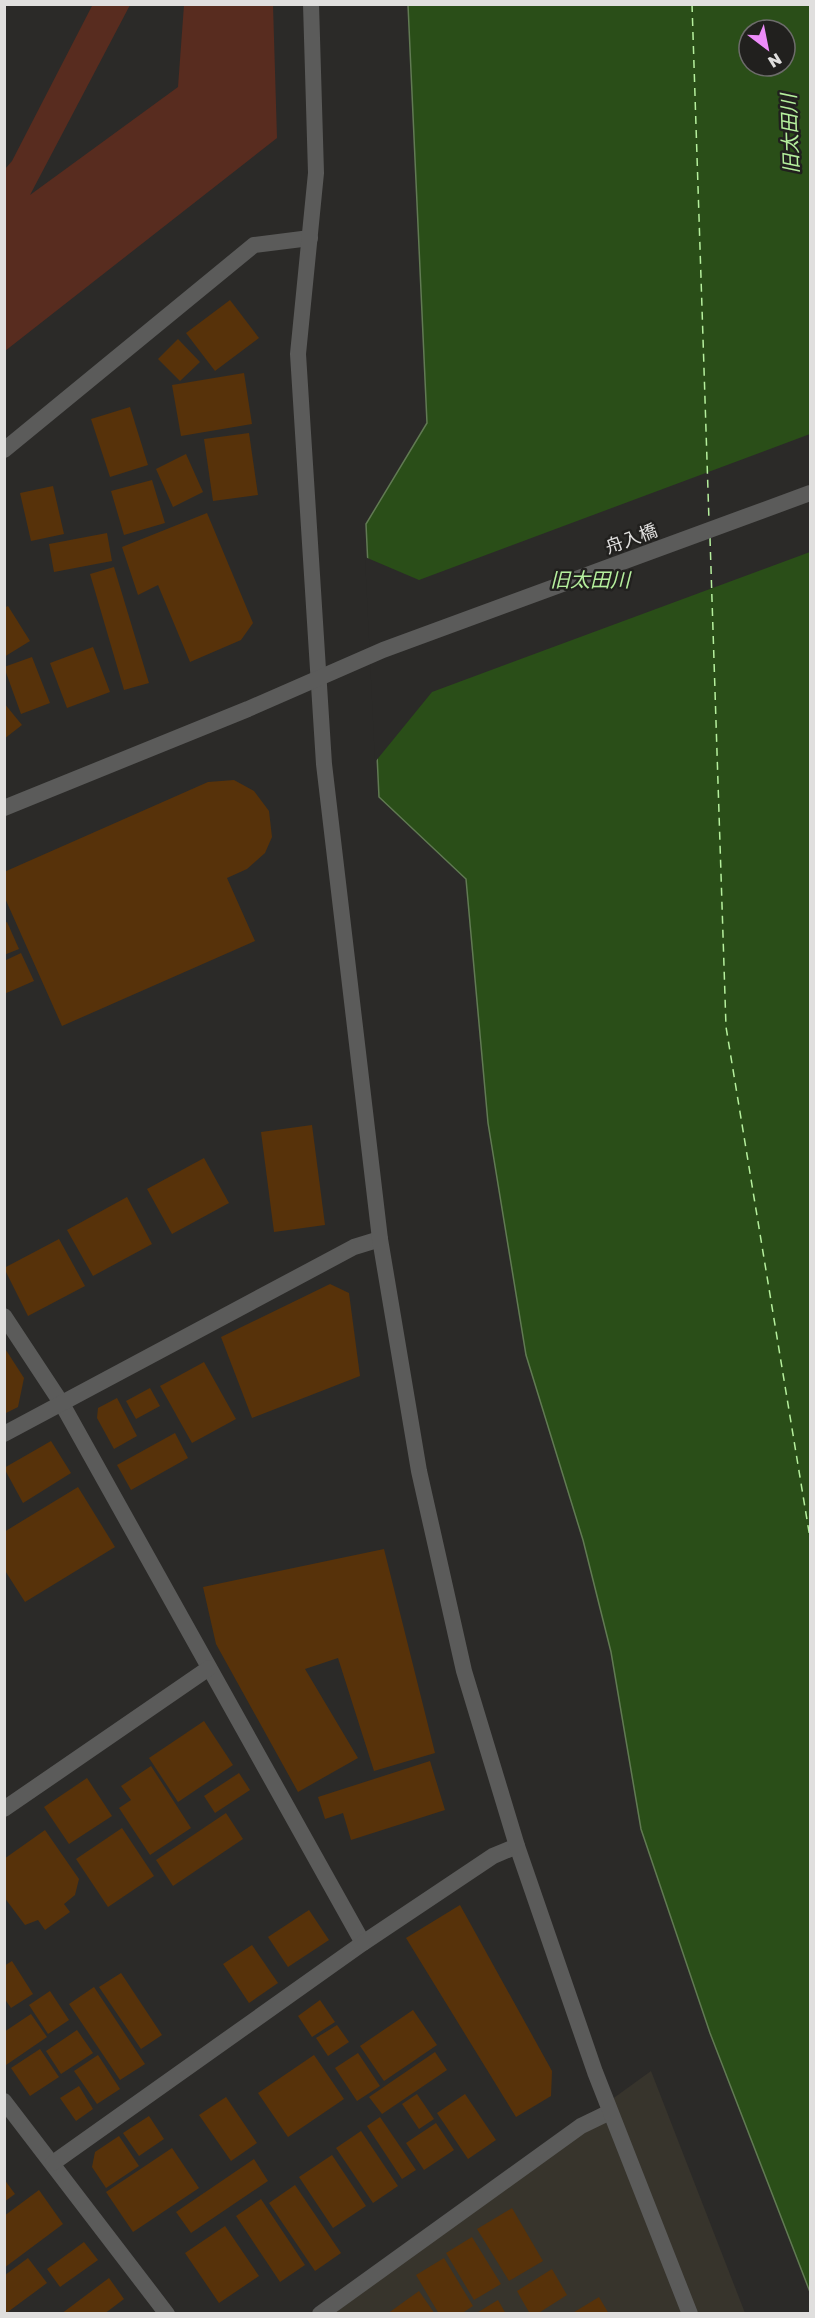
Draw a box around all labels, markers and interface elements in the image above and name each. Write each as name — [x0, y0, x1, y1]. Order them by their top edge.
north arrow — [737, 18, 797, 78]
text: N — [764, 49, 785, 72]
water label: 旧太田川 — [776, 92, 802, 174]
street label: 舟入橋 — [602, 518, 660, 558]
water label: 旧太田川 — [550, 567, 632, 591]

